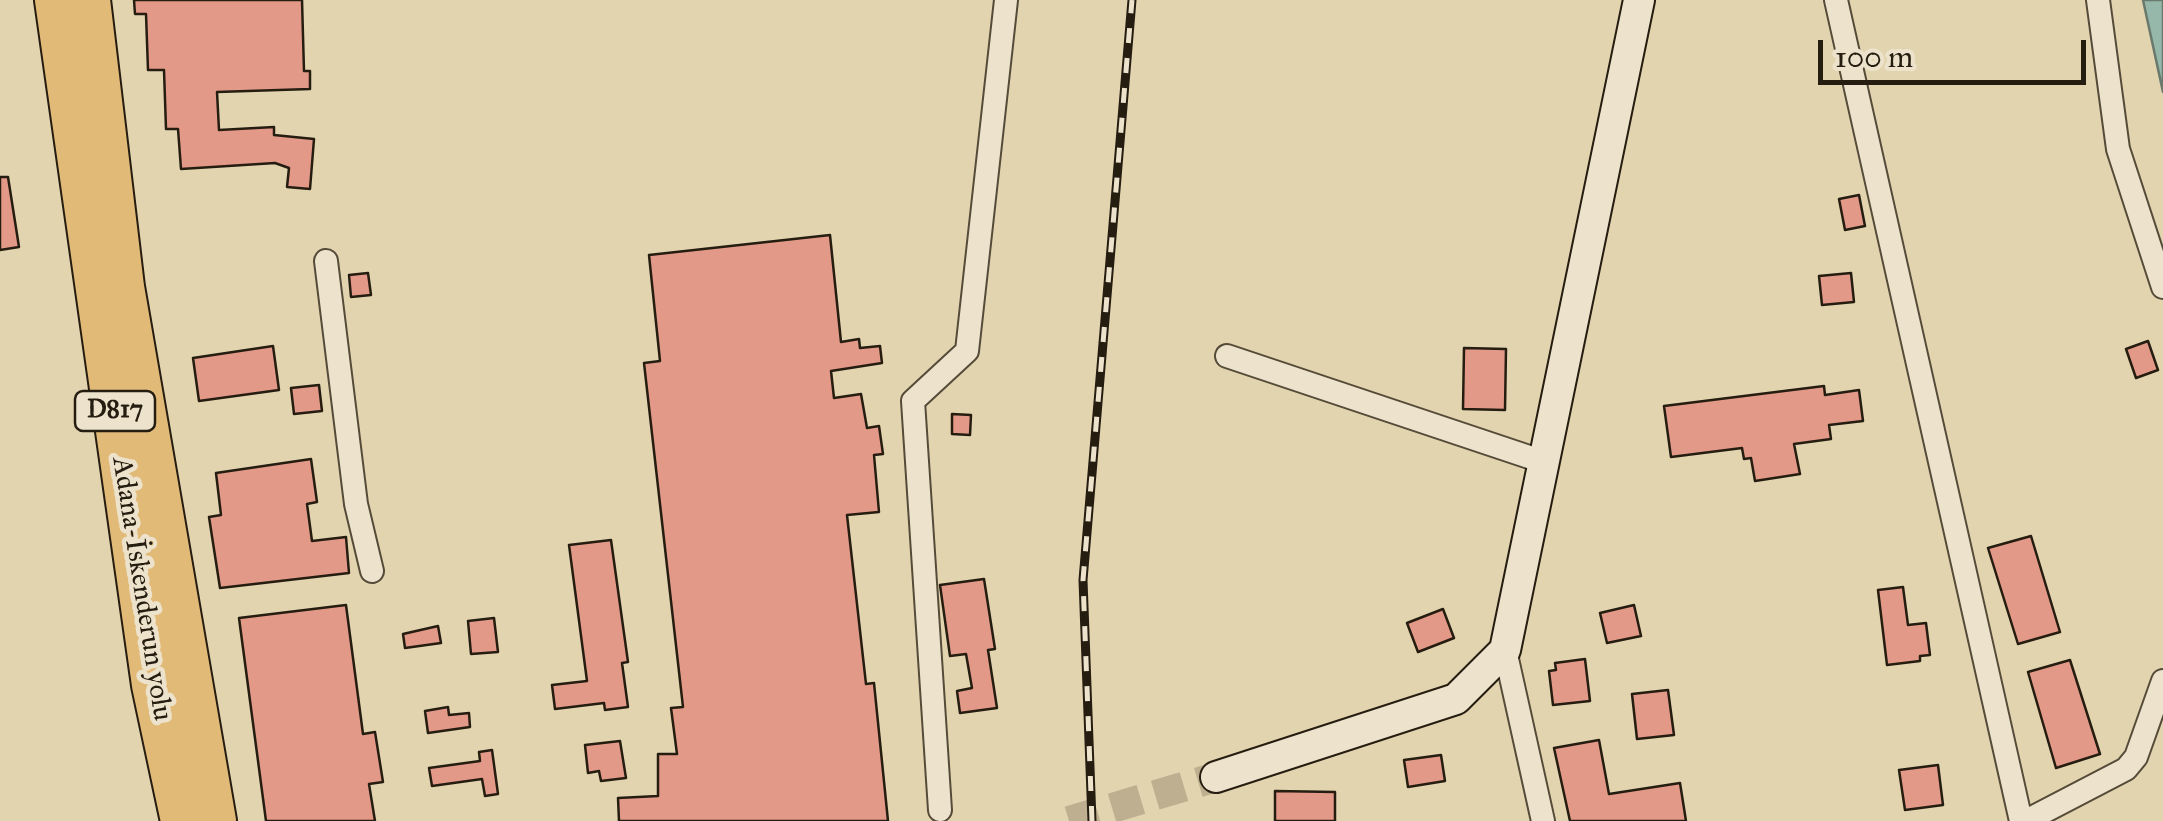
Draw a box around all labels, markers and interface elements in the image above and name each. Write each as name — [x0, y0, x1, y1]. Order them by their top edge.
scale bar — [1823, 20, 2090, 82]
text: 100 m — [1835, 39, 1913, 75]
road number: D817 — [75, 391, 155, 431]
street label: Adana-İskenderun yolu — [104, 455, 178, 723]

